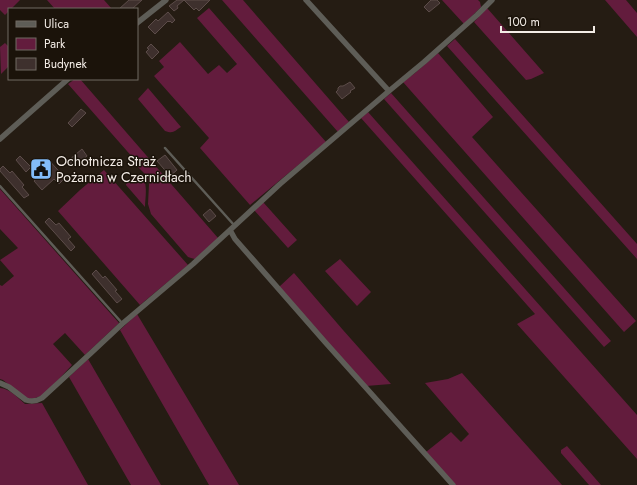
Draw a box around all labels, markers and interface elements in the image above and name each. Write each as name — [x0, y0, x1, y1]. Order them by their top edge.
legend — [8, 8, 138, 80]
scale bar — [501, 8, 594, 34]
text: 100 m — [507, 13, 540, 31]
text: Ulica — [44, 15, 69, 33]
text: Park — [44, 35, 66, 53]
text: Budynek — [44, 55, 88, 73]
place label: Ochotnicza Straż Pożarna w Czernidłach — [56, 151, 192, 187]
public building icon: Ochotnicza Straż Pożarna w Czernidłach — [28, 156, 54, 182]

